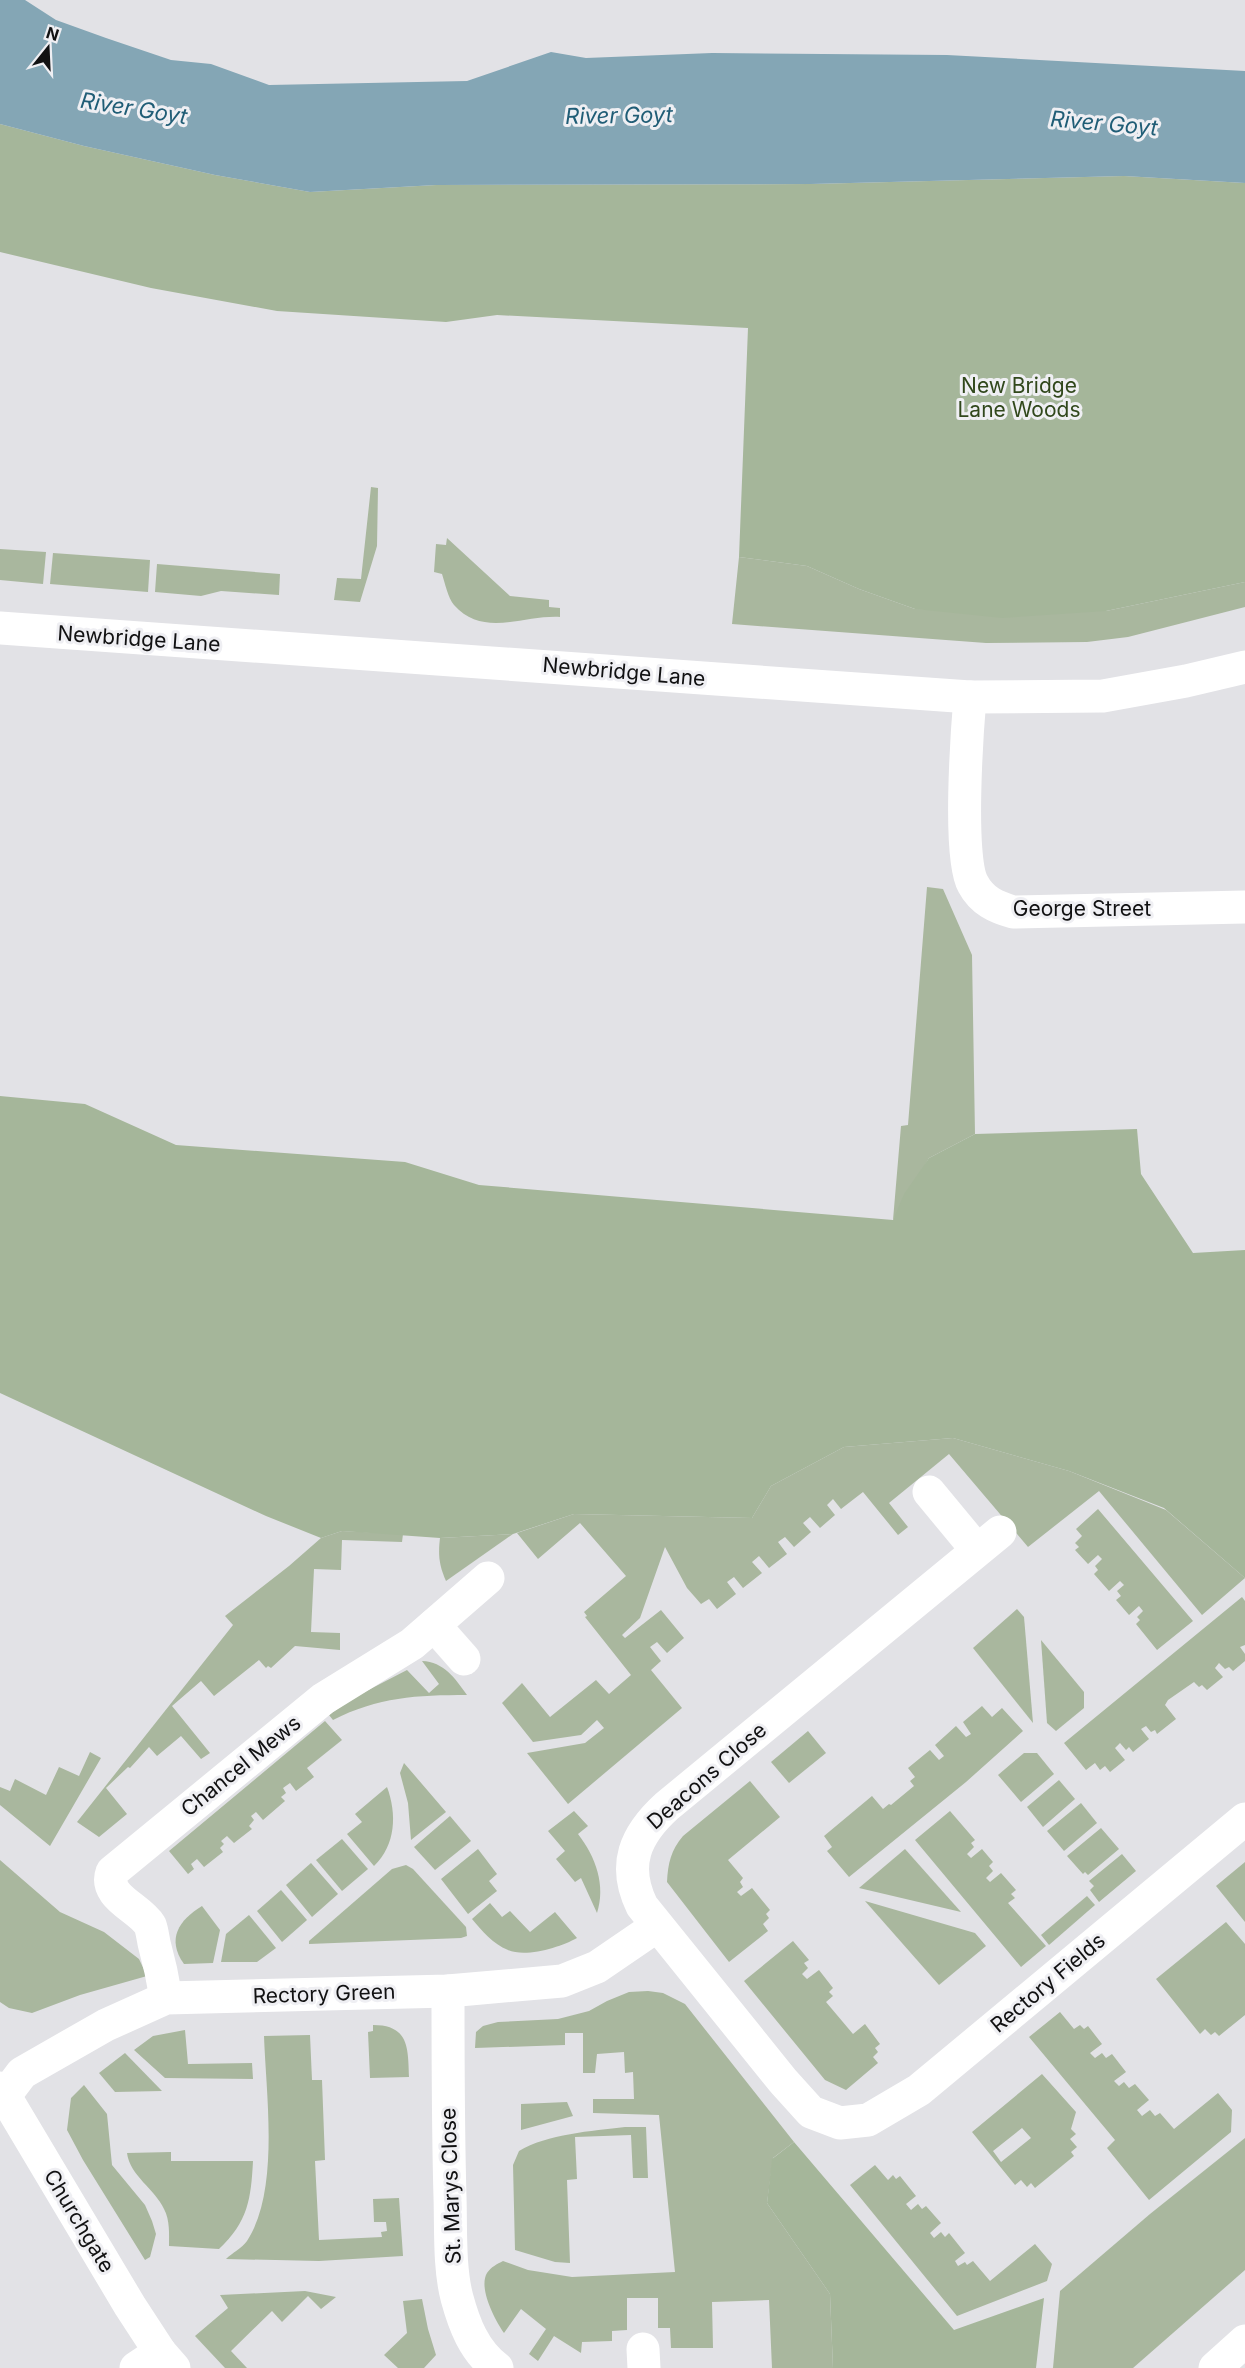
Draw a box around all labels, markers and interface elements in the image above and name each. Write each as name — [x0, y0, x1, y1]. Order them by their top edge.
north arrow — [18, 18, 78, 78]
text: N — [44, 22, 62, 45]
water label: River Goyt — [79, 87, 190, 129]
water label: River Goyt — [565, 101, 674, 129]
water label: River Goyt — [1049, 105, 1160, 141]
park label: New Bridge Lane Woods — [958, 373, 1080, 422]
street label: Newbridge Lane — [57, 620, 221, 657]
street label: Newbridge Lane — [542, 652, 706, 691]
street label: George Street — [1013, 896, 1151, 921]
street label: Chancel Mews — [176, 1710, 305, 1821]
street label: Deacons Close — [642, 1717, 771, 1834]
street label: Rectory Fields — [985, 1928, 1110, 2038]
street label: Rectory Green — [252, 1979, 396, 2008]
street label: St. Marys Close — [435, 2107, 466, 2265]
street label: Churchgate — [39, 2165, 120, 2277]

